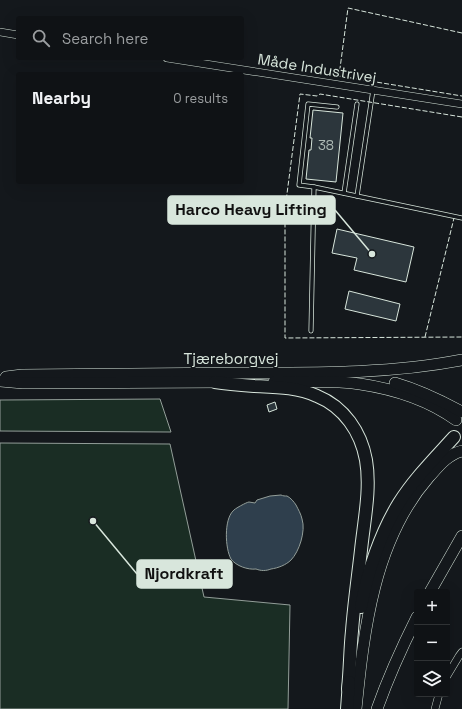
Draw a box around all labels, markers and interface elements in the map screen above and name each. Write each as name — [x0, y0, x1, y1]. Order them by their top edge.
search box — [16, 16, 244, 60]
icon: search — [30, 27, 52, 49]
text: Search here — [62, 29, 148, 48]
street label: Måde Industrivej — [256, 49, 378, 87]
text: Nearby — [32, 87, 91, 109]
text: 0 results — [173, 90, 228, 107]
house number: 38 — [318, 137, 334, 154]
callout: Harco Heavy Lifting — [168, 196, 335, 224]
text: Harco Heavy Lifting — [175, 199, 327, 220]
street label: Tjæreborgvej — [184, 349, 278, 368]
callout: Njordkraft — [137, 560, 232, 588]
text: Njordkraft — [144, 563, 224, 584]
map controls — [414, 589, 450, 697]
button: + — [414, 589, 450, 625]
button: − — [414, 625, 450, 661]
button: layers — [414, 661, 450, 697]

